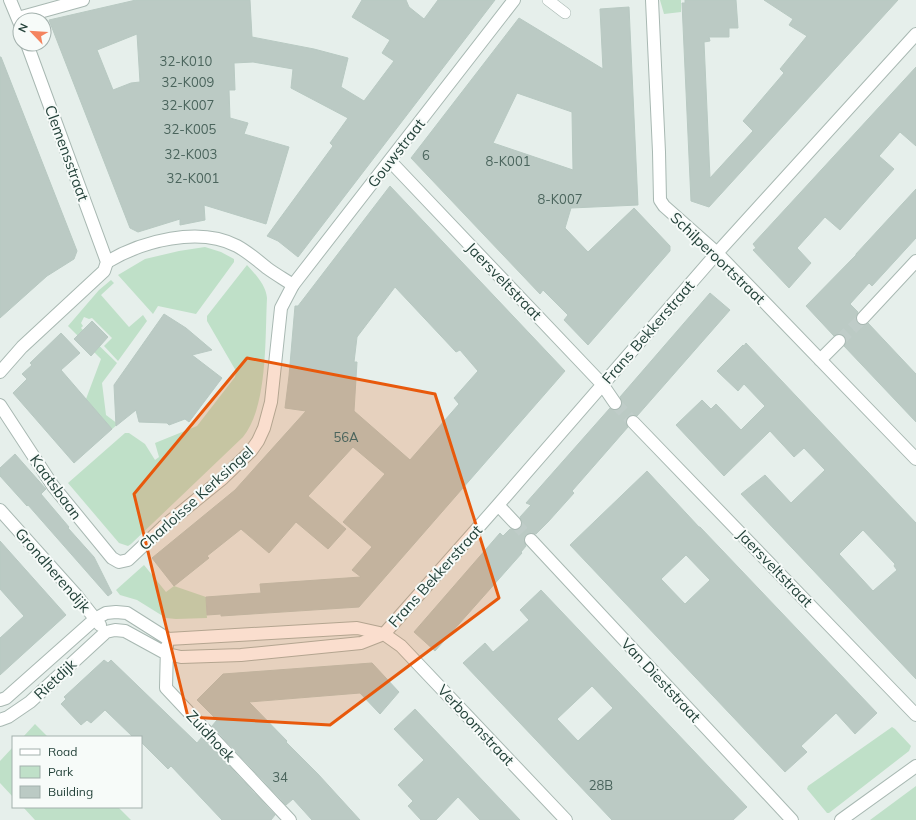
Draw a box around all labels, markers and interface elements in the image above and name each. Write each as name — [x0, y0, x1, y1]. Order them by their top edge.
north arrow — [12, 12, 52, 52]
text: N — [15, 21, 31, 34]
house number: 32-K010 — [160, 53, 213, 69]
house number: 32-K009 — [162, 74, 215, 90]
house number: 32-K007 — [162, 97, 214, 113]
street label: Clemensstraat — [41, 102, 93, 204]
street label: Gouwstraat — [363, 115, 429, 191]
house number: 32-K005 — [164, 121, 217, 137]
house number: 32-K003 — [165, 146, 217, 162]
house number: 6 — [422, 147, 430, 163]
house number: 8-K001 — [485, 153, 531, 169]
house number: 32-K001 — [167, 170, 219, 186]
house number: 8-K007 — [537, 191, 583, 207]
street label: Schilperoortstraat — [667, 208, 769, 308]
street label: Jaersveltstraat — [462, 238, 546, 324]
street label: Frans Bekkerstraat — [598, 276, 698, 388]
house number: 56A — [333, 429, 359, 445]
street label: Charloisse Kerksingel — [135, 442, 257, 554]
street label: Kaatsbaan — [26, 451, 86, 523]
street label: Frans Bekkerstraat — [384, 521, 486, 631]
street label: Grondherendijk — [11, 524, 95, 616]
street label: Jaersveltstraat — [733, 525, 817, 611]
street label: Van Dieststraat — [617, 634, 705, 726]
street label: Rietdijk — [30, 654, 80, 703]
street label: Verboomstraat — [434, 681, 518, 769]
street label: Zuidhoek — [182, 706, 240, 766]
legend — [12, 736, 142, 808]
text: Road — [48, 744, 77, 759]
text: Park — [48, 764, 74, 779]
house number: 34 — [272, 769, 288, 785]
house number: 28B — [589, 777, 613, 793]
text: Building — [48, 784, 93, 799]

